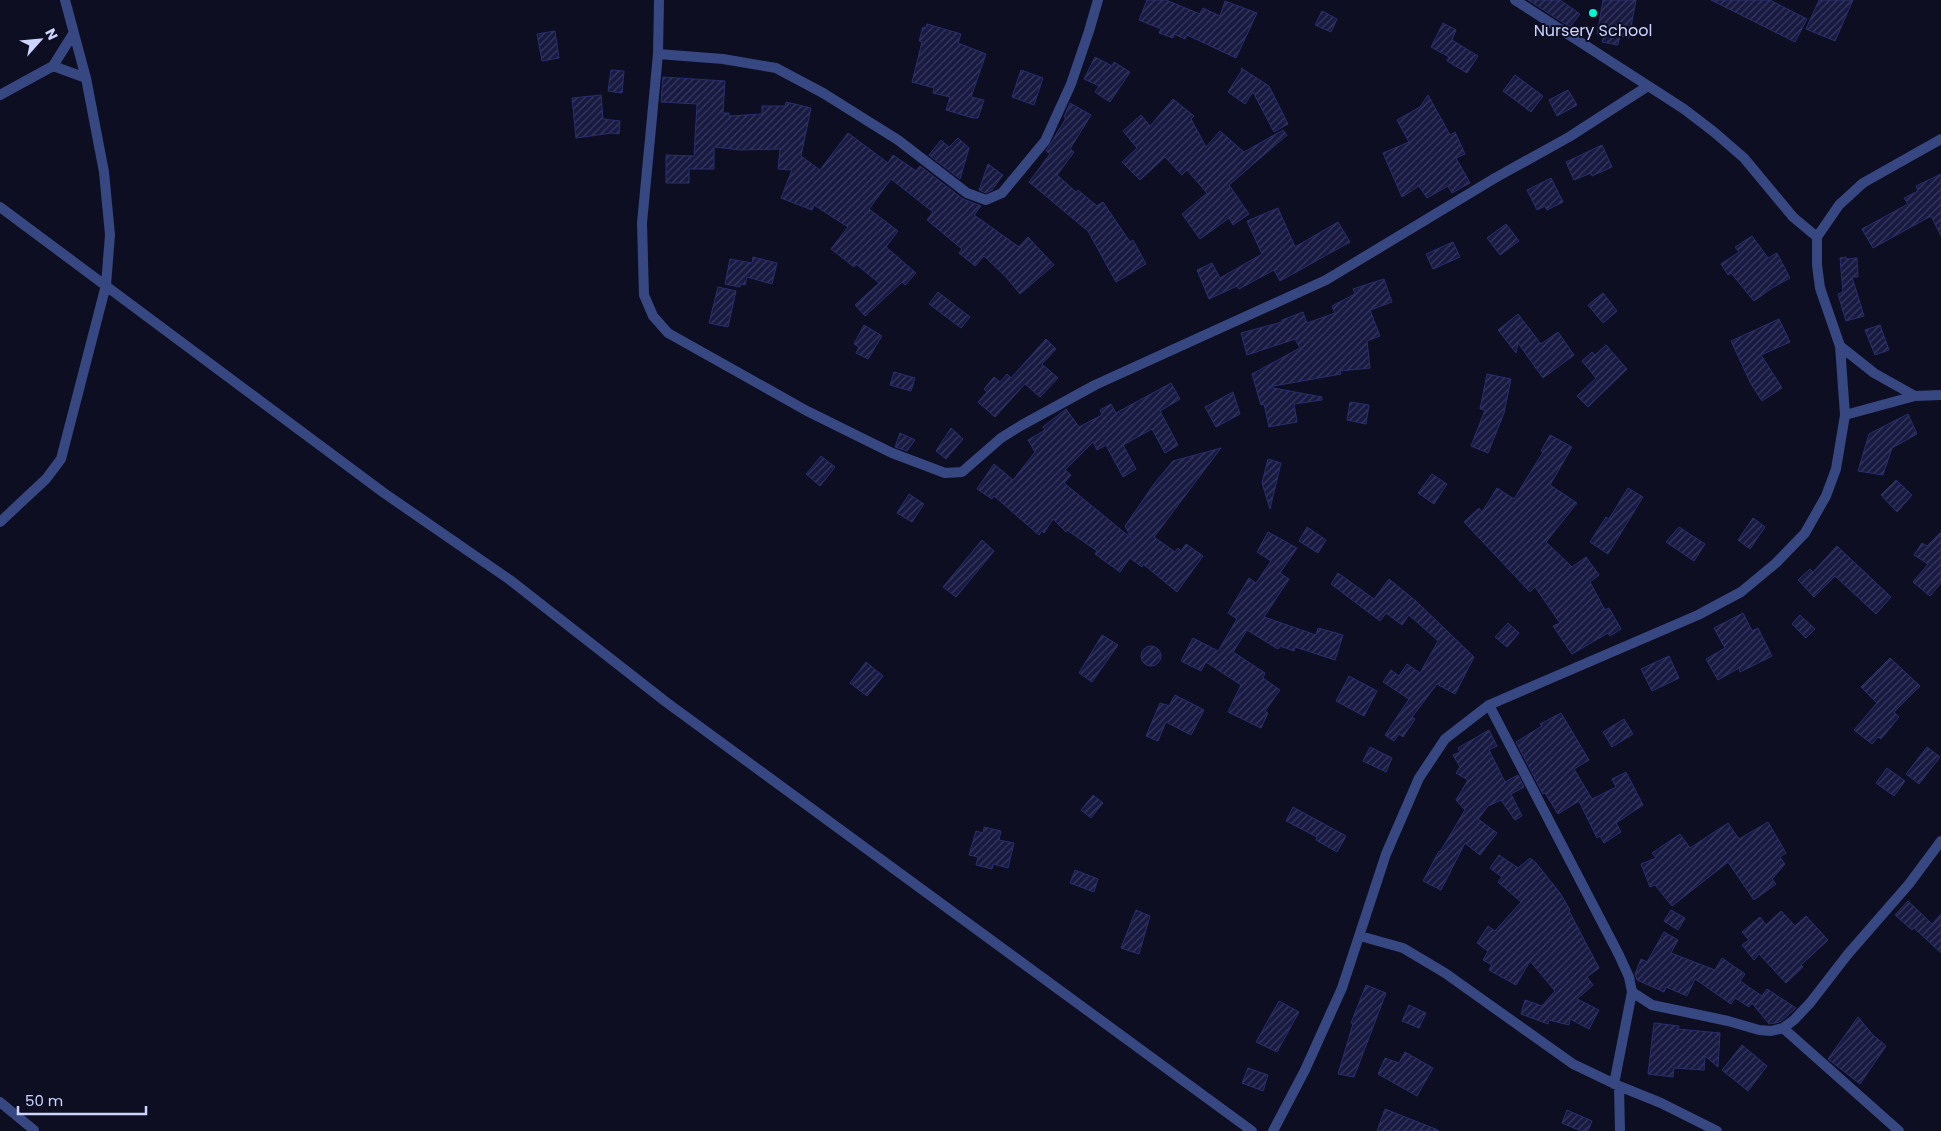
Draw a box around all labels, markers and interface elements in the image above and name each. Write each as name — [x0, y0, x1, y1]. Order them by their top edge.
marker: Nursery School — [1587, 7, 1599, 19]
north arrow — [15, 15, 65, 65]
place label: Nursery School — [1534, 19, 1652, 42]
text: N — [40, 25, 63, 43]
scale bar — [18, 1084, 145, 1116]
text: 50 m — [25, 1090, 63, 1111]

